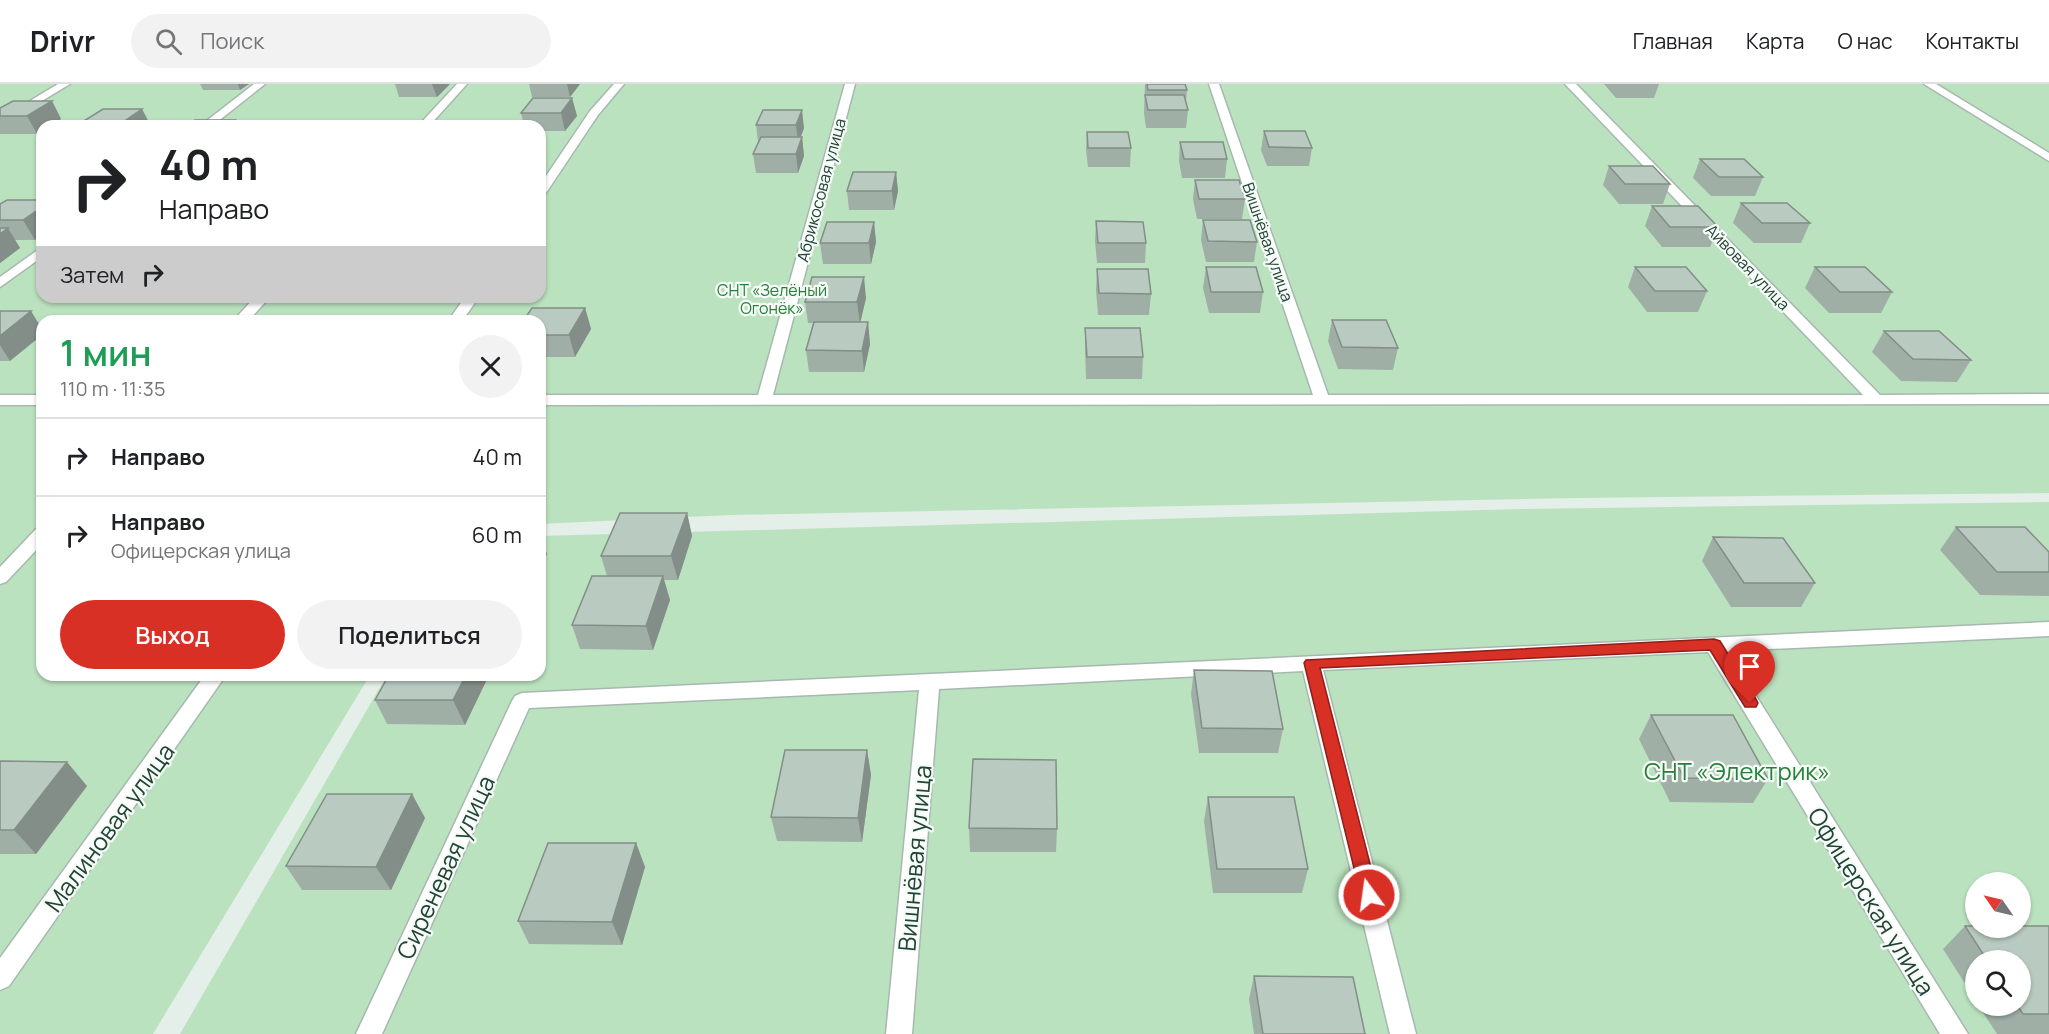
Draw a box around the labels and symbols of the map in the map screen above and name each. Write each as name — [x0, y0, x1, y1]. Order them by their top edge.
street label: Абрикосовая улица — [791, 116, 851, 264]
street label: Вишнёвая улица — [1237, 180, 1299, 304]
street label: Айвовая улица — [1701, 219, 1795, 315]
park label: СНТ «Зелёный Огонёк» — [717, 279, 827, 319]
pin — [1724, 641, 1775, 703]
street label: Малиновая улица — [36, 736, 182, 918]
park label: СНТ «Электрик» — [1644, 754, 1830, 787]
street label: Вишнёвая улица — [889, 763, 939, 953]
street label: Сиреневая улица — [388, 770, 502, 964]
street label: Офицерская улица — [1801, 801, 1943, 1001]
position arrow — [1337, 863, 1401, 927]
north arrow — [1965, 872, 2031, 938]

